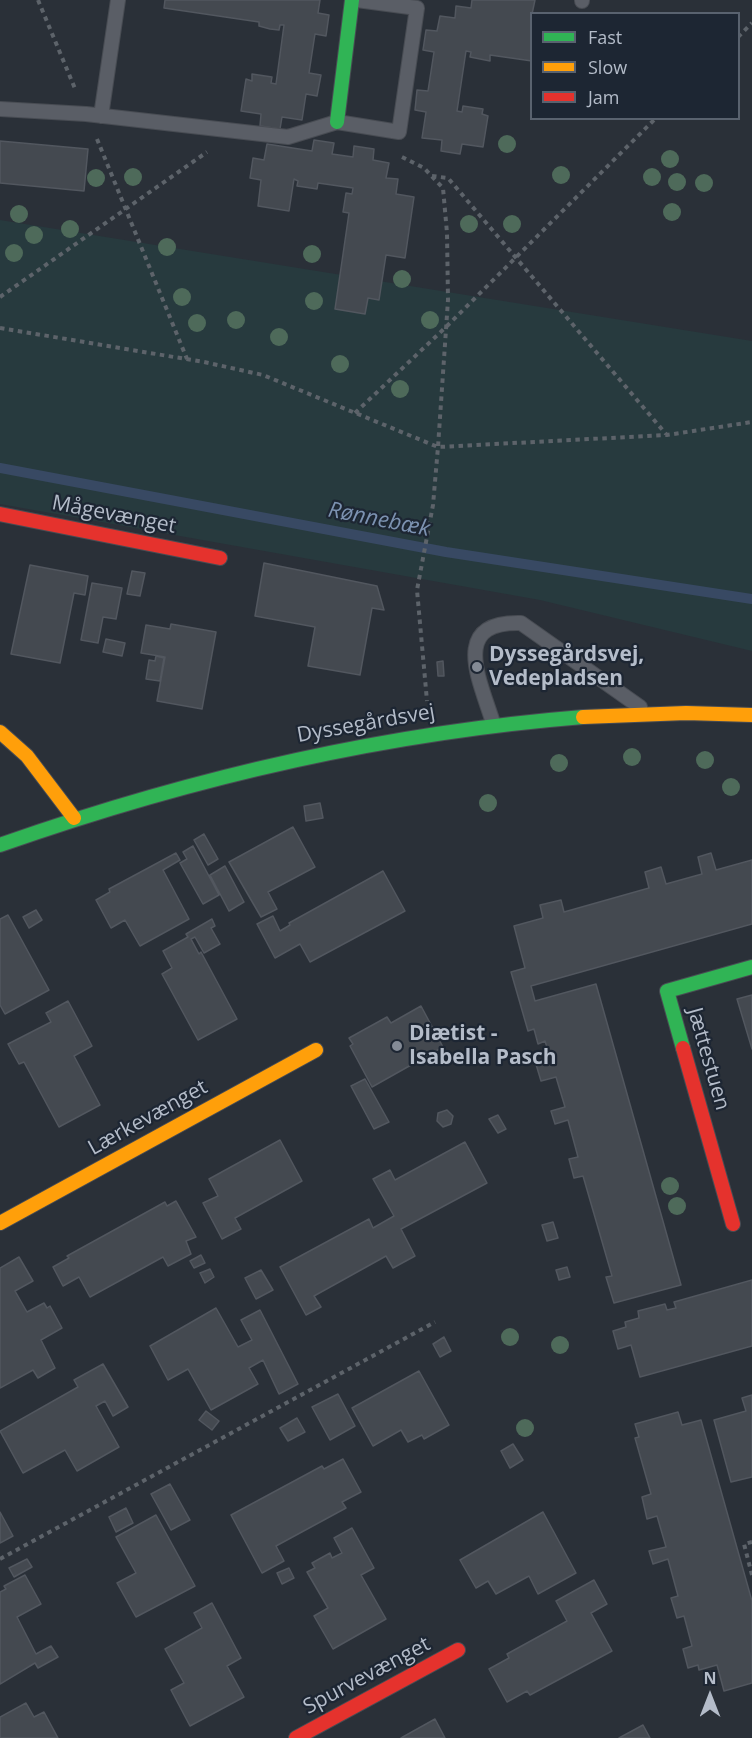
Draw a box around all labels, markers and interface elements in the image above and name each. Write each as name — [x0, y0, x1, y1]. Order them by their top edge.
legend — [530, 12, 740, 120]
text: Fast — [588, 25, 622, 49]
text: Slow — [588, 55, 627, 79]
text: Jam — [588, 85, 620, 109]
street label: Mågevænget — [50, 491, 178, 539]
water label: Rønnebæk — [326, 497, 432, 543]
place label: Dyssegårdsvej, Vedepladsen — [489, 642, 644, 692]
marker: Dyssegårdsvej, Vedepladsen — [470, 660, 484, 674]
street label: Dyssegårdsvej — [295, 699, 437, 749]
street label: Jættestuen — [681, 1005, 735, 1113]
place label: Diætist - Isabella Pasch — [409, 1021, 557, 1071]
marker: Diætist - Isabella Pasch — [390, 1039, 404, 1053]
street label: Lærkevænget — [84, 1075, 212, 1161]
street label: Spurvevænget — [299, 1632, 435, 1720]
north arrow — [680, 1666, 740, 1726]
text: N — [703, 1667, 717, 1689]

